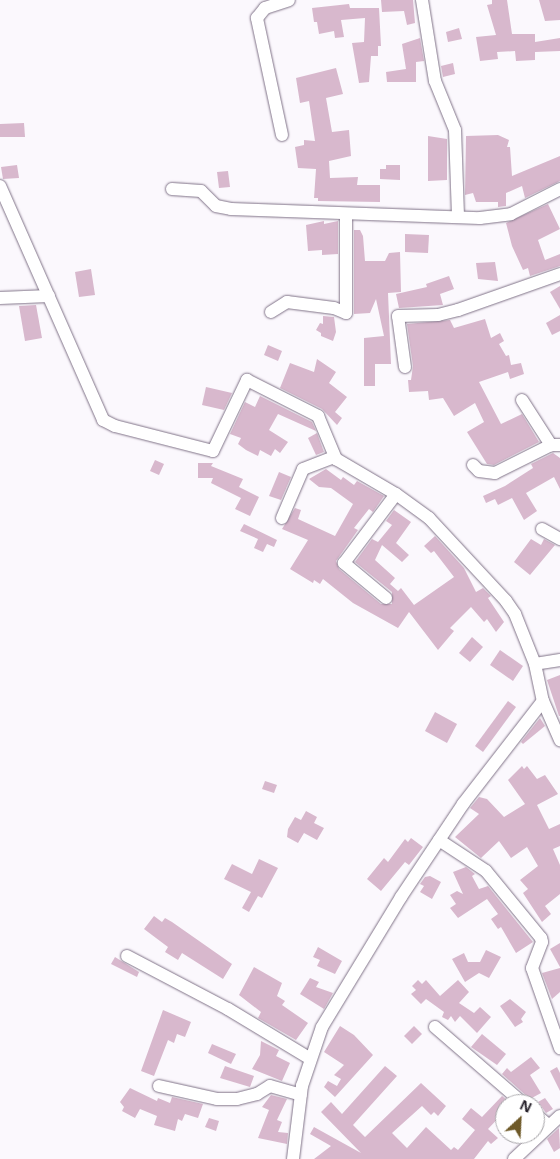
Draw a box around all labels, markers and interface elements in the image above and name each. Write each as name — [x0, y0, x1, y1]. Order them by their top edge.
north arrow — [495, 1094, 545, 1144]
text: N — [517, 1095, 535, 1117]

